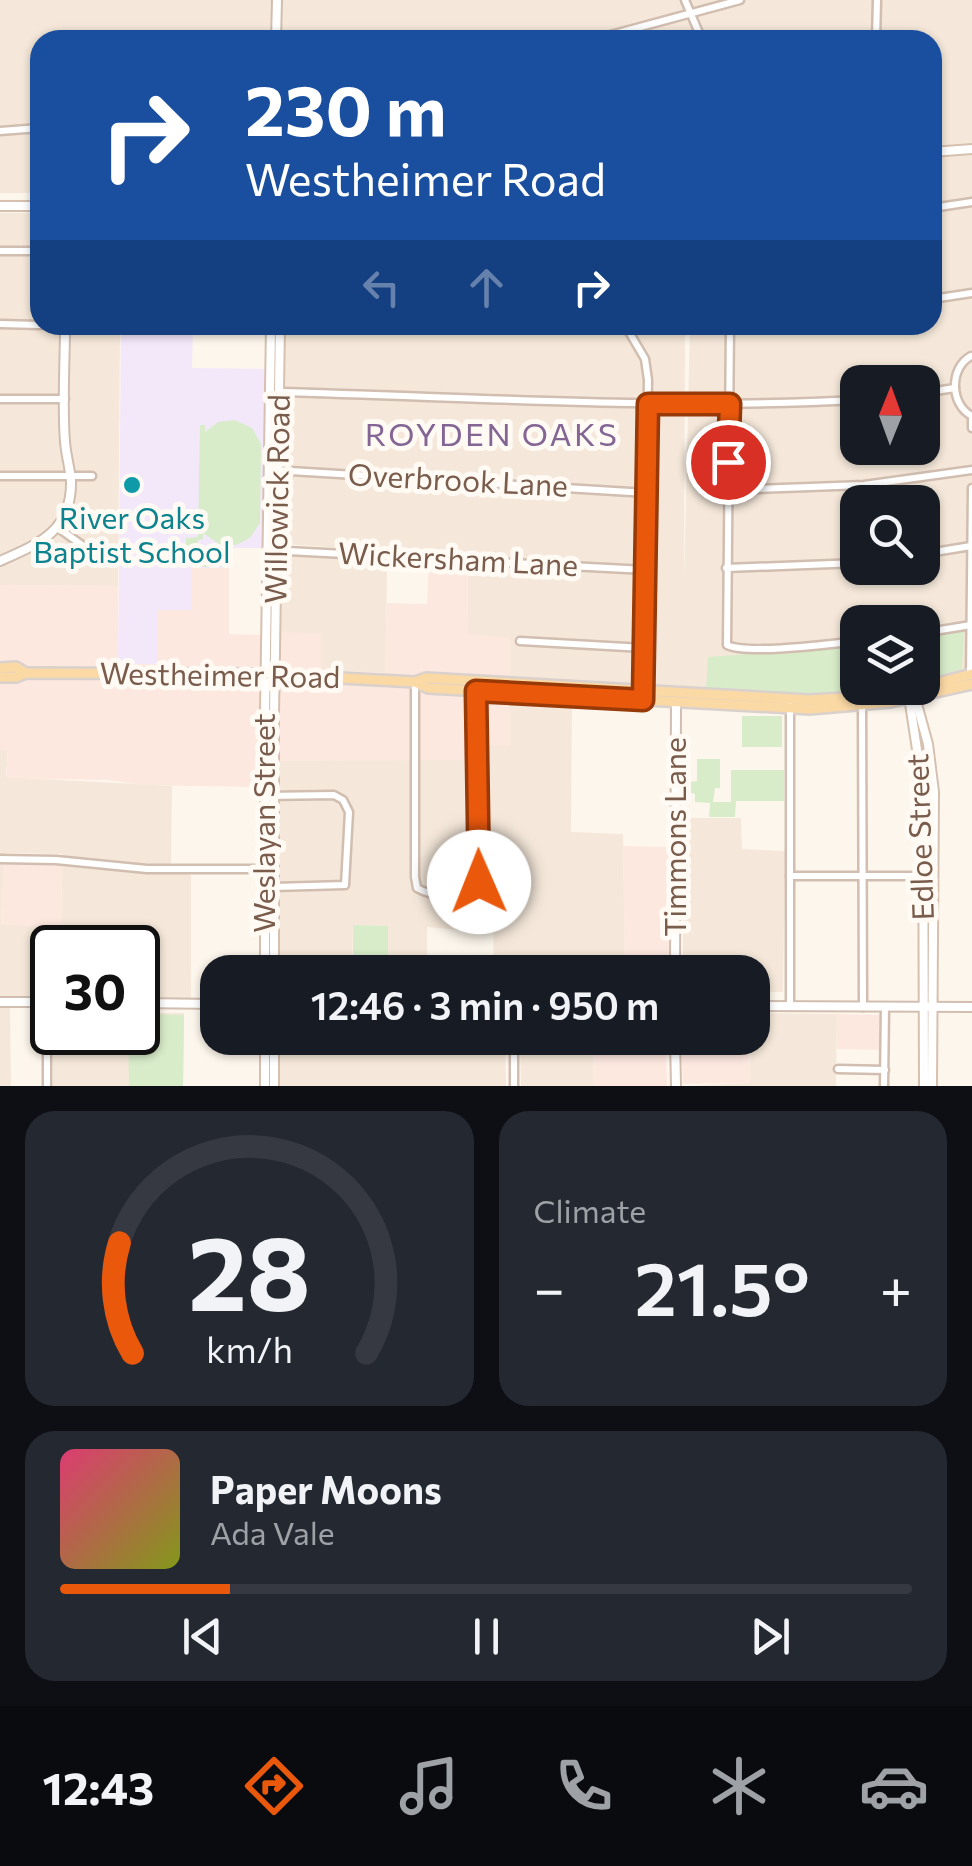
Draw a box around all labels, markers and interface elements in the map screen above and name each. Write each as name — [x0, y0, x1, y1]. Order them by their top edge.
text: 230 m — [245, 65, 447, 150]
icon: right — [80, 70, 210, 200]
text: Westheimer Road — [245, 150, 606, 205]
icon: left — [354, 260, 409, 315]
icon: ahead — [459, 260, 514, 315]
icon: right — [564, 260, 619, 315]
north arrow — [840, 365, 940, 465]
map controls — [840, 365, 940, 705]
street label: Willowick Road — [255, 394, 296, 604]
district label: ROYDEN OAKS — [365, 413, 619, 453]
pin — [686, 420, 771, 505]
icon: arrive — [701, 435, 756, 490]
street label: Overbrook Lane — [347, 454, 569, 503]
marker: River Oaks Baptist School — [121, 474, 143, 496]
button: search — [840, 485, 940, 585]
place label: River Oaks Baptist School — [33, 498, 231, 569]
street label: Wickersham Lane — [337, 533, 579, 582]
button: layers — [840, 605, 940, 705]
street label: Westheimer Road — [99, 653, 341, 694]
street label: Weslayan Street — [244, 713, 281, 933]
street label: Timmons Lane — [655, 737, 692, 937]
street label: Edloe Street — [897, 753, 940, 921]
position arrow — [427, 830, 531, 934]
speed limit sign: 30 — [30, 925, 160, 1055]
text: 12:46 · 3 min · 950 m — [311, 981, 659, 1028]
text: Climate — [534, 1190, 646, 1230]
text: 28 — [188, 1205, 311, 1332]
text: 21.5° — [635, 1240, 810, 1331]
text: − — [534, 1253, 565, 1320]
text: + — [880, 1253, 912, 1320]
text: km/h — [206, 1327, 293, 1370]
text: Paper Moons — [210, 1465, 442, 1512]
text: Ada Vale — [210, 1512, 335, 1552]
icon: previous — [175, 1609, 230, 1664]
icon: pause — [459, 1609, 514, 1664]
icon: next — [743, 1609, 798, 1664]
icon: directions — [239, 1751, 309, 1821]
icon: music — [394, 1751, 464, 1821]
icon: phone — [549, 1751, 619, 1821]
icon: climate — [704, 1751, 774, 1821]
icon: car — [859, 1751, 929, 1821]
text: 12:43 — [43, 1759, 154, 1814]

